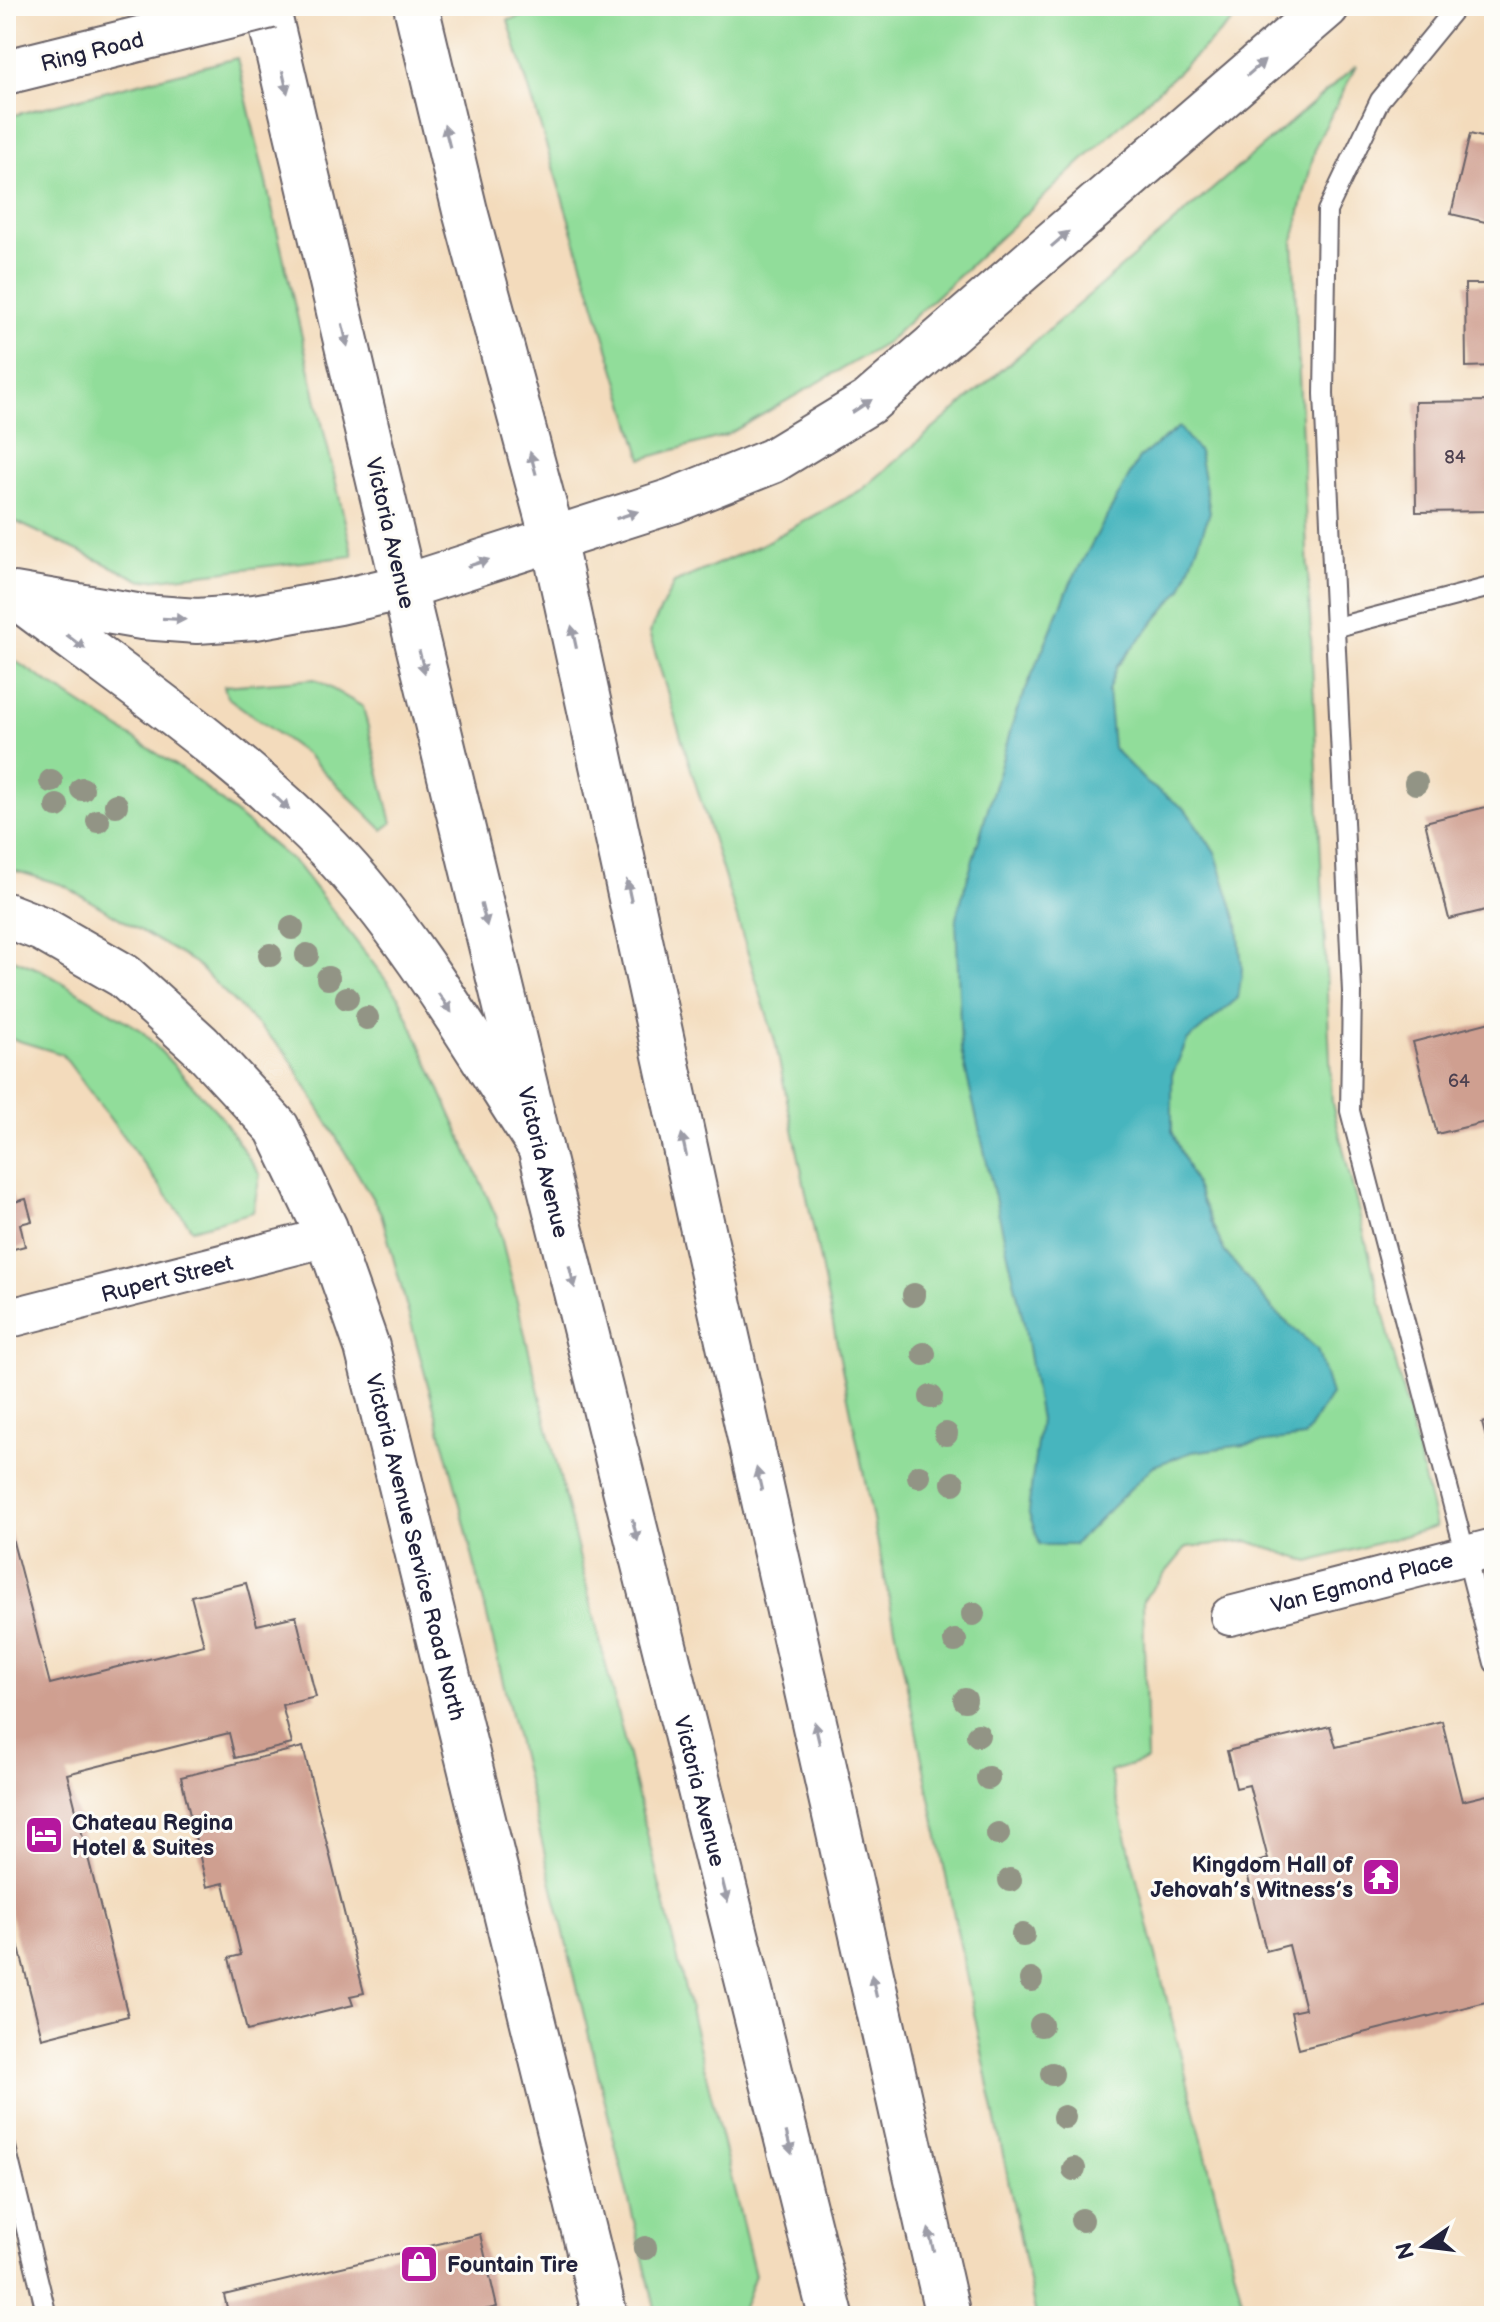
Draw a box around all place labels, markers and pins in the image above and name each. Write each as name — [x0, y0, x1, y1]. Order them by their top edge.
place label: Chateau Regina Hotel & Suites — [72, 1810, 233, 1862]
hotel icon: Chateau Regina Hotel & Suites — [23, 1814, 65, 1856]
place label: Kingdom Hall of Jehovah’s Witness’s — [1150, 1852, 1354, 1904]
temple icon: Kingdom Hall of Jehovah’s Witness’s — [1360, 1856, 1402, 1898]
shop icon: Fountain Tire — [398, 2243, 440, 2285]
place label: Fountain Tire — [447, 2252, 578, 2279]

